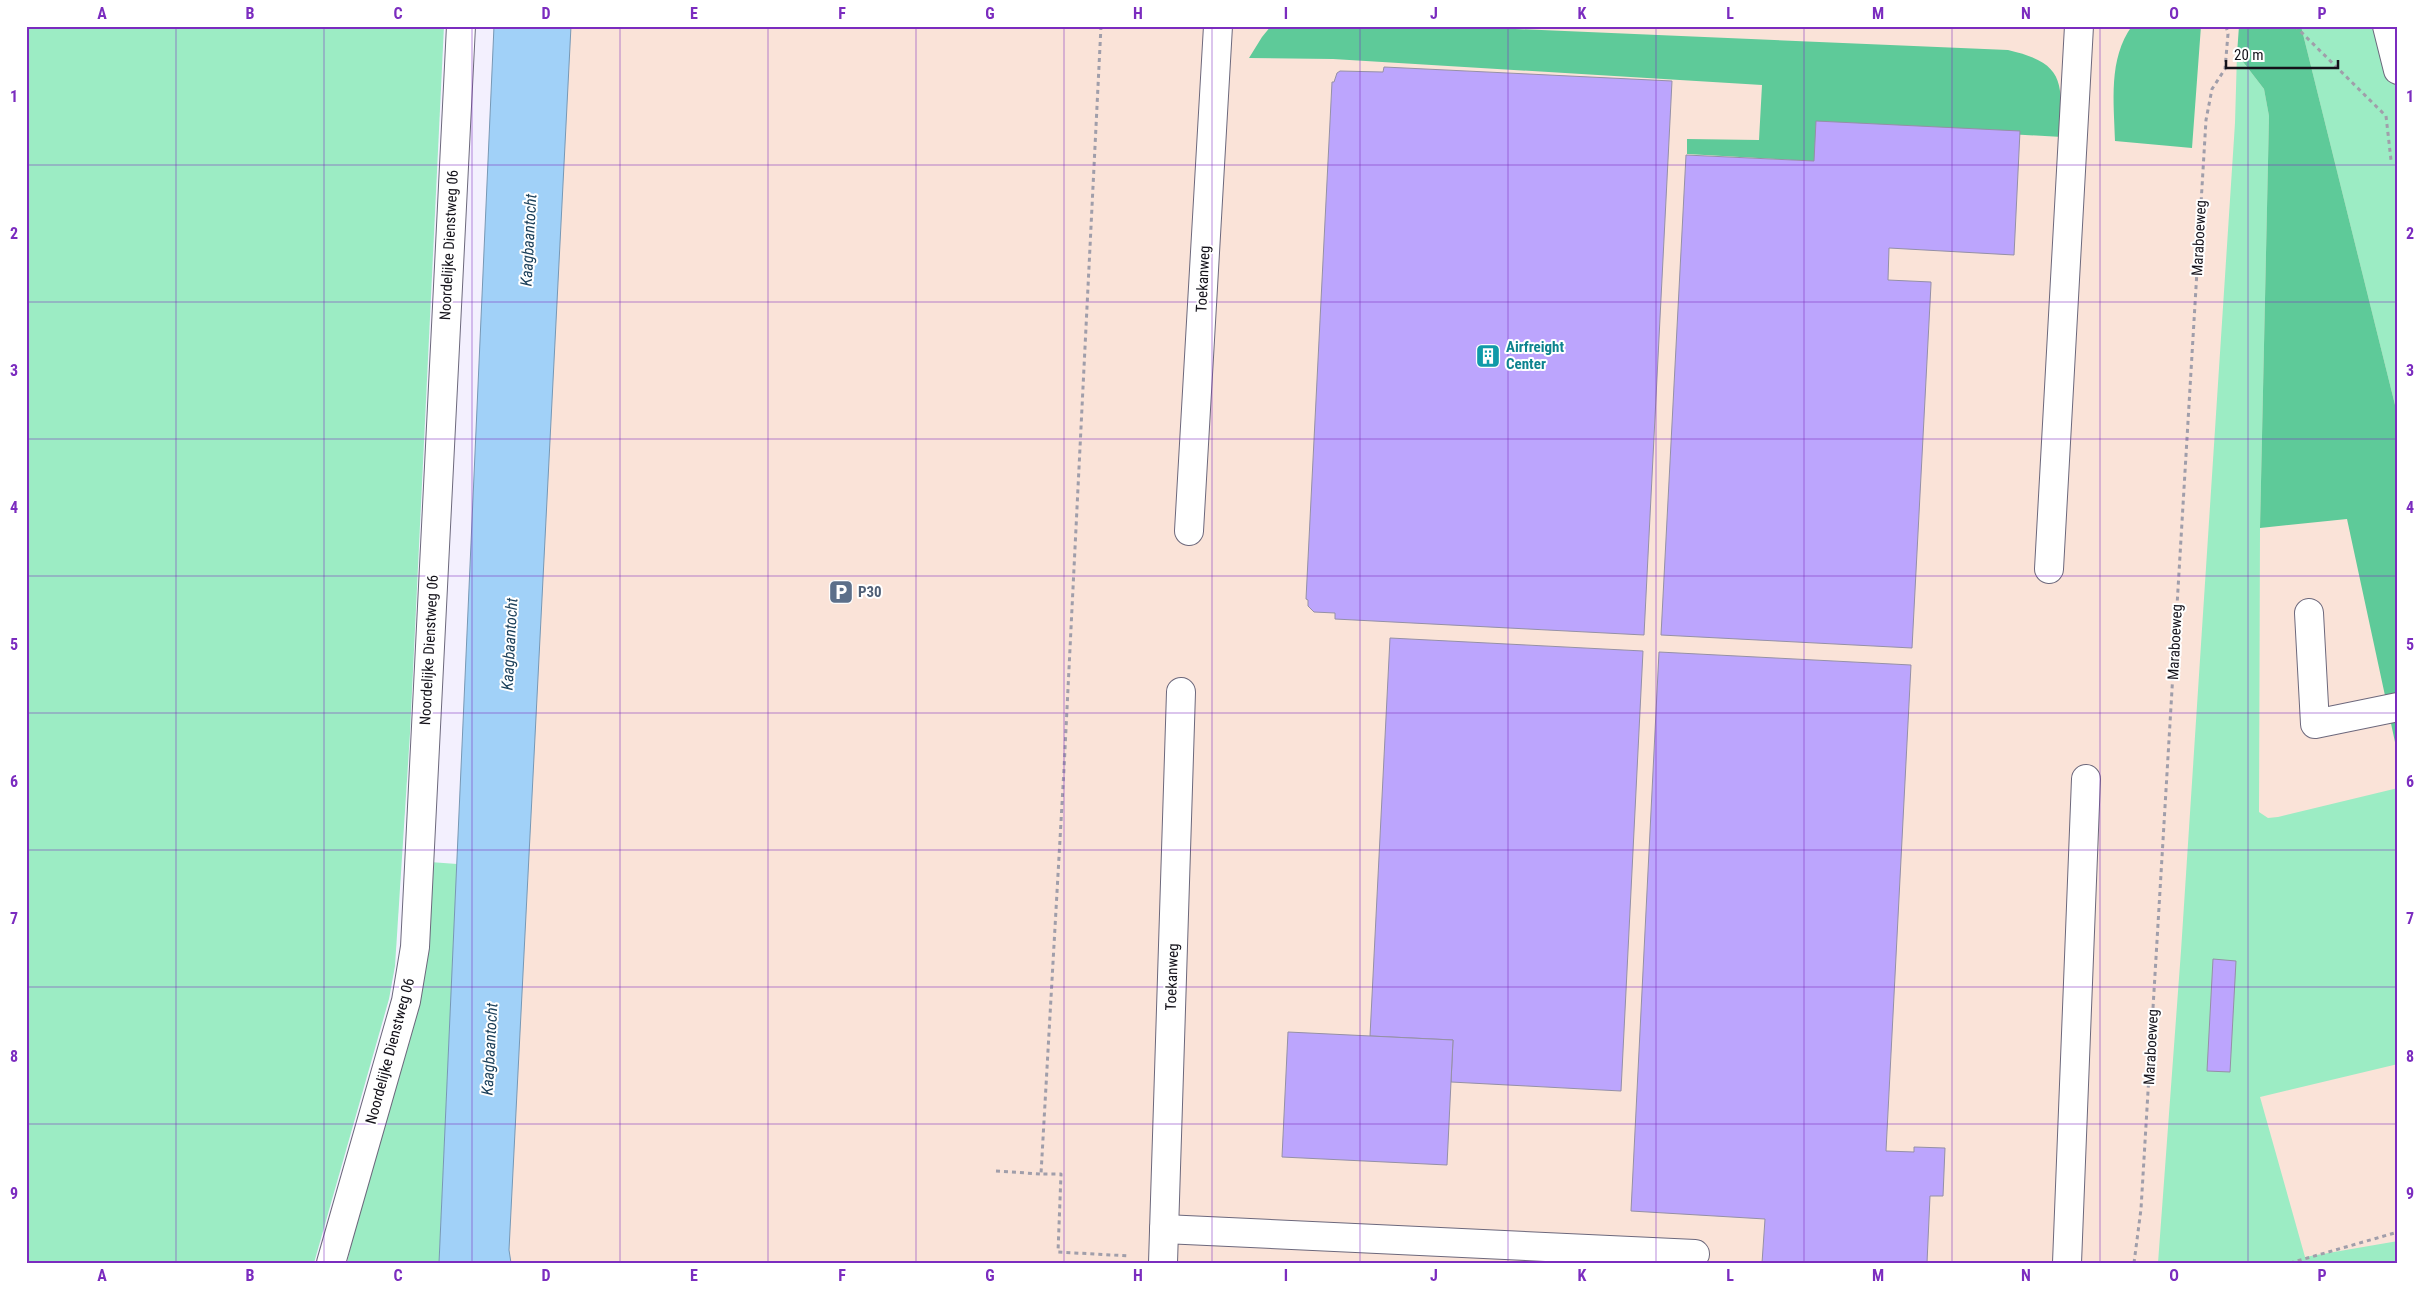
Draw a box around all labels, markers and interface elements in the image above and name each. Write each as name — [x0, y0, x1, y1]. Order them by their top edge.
text: A — [97, 4, 107, 23]
text: B — [246, 4, 255, 23]
text: C — [393, 4, 403, 23]
text: D — [541, 4, 551, 23]
text: E — [690, 4, 698, 23]
text: F — [838, 4, 846, 23]
text: G — [985, 4, 995, 23]
text: H — [1133, 4, 1143, 23]
text: I — [1284, 4, 1288, 23]
text: J — [1430, 4, 1438, 23]
text: K — [1578, 4, 1587, 23]
text: L — [1726, 4, 1734, 23]
text: M — [1872, 4, 1884, 23]
text: N — [2021, 4, 2031, 23]
text: O — [2169, 4, 2179, 23]
text: P — [2317, 4, 2327, 23]
scale bar — [2226, 38, 2339, 70]
text: 20 m — [2234, 46, 2264, 64]
text: 1 — [10, 87, 18, 106]
text: 1 — [2406, 87, 2414, 106]
street label: Noordelijke Dienstweg 06 — [436, 169, 462, 321]
water label: Kaagbaantocht — [517, 193, 540, 287]
street label: Maraboeweg — [2188, 200, 2210, 276]
text: 2 — [10, 224, 18, 243]
text: 2 — [2406, 224, 2414, 243]
street label: Toekanweg — [1192, 245, 1214, 313]
place label: Airfreight Center — [1506, 338, 1564, 373]
building icon: Airfreight Center — [1475, 343, 1501, 369]
text: 3 — [10, 361, 18, 380]
text: 3 — [2406, 361, 2414, 380]
text: 4 — [10, 498, 18, 517]
text: 4 — [2406, 498, 2414, 517]
street label: Noordelijke Dienstweg 06 — [416, 574, 442, 726]
parking icon: P30 — [828, 579, 854, 605]
place label: P30 — [858, 583, 882, 601]
water label: Kaagbaantocht — [498, 597, 521, 691]
street label: Maraboeweg — [2164, 604, 2186, 680]
text: 5 — [10, 635, 18, 654]
text: 5 — [2406, 635, 2414, 654]
text: 6 — [10, 772, 18, 791]
text: 6 — [2406, 772, 2414, 791]
text: 7 — [10, 909, 18, 928]
text: 7 — [2406, 909, 2414, 928]
street label: Toekanweg — [1162, 943, 1182, 1011]
street label: Noordelijke Dienstweg 06 — [362, 976, 418, 1126]
water label: Kaagbaantocht — [478, 1002, 501, 1096]
street label: Maraboeweg — [2140, 1009, 2162, 1085]
text: 8 — [10, 1047, 18, 1066]
text: 8 — [2406, 1047, 2414, 1066]
text: 9 — [10, 1184, 18, 1203]
text: 9 — [2406, 1184, 2414, 1203]
text: A — [97, 1266, 107, 1285]
text: B — [246, 1266, 255, 1285]
text: C — [393, 1266, 403, 1285]
text: D — [541, 1266, 551, 1285]
text: E — [690, 1266, 698, 1285]
text: F — [838, 1266, 846, 1285]
text: G — [985, 1266, 995, 1285]
text: H — [1133, 1266, 1143, 1285]
text: I — [1284, 1266, 1288, 1285]
text: J — [1430, 1266, 1438, 1285]
text: K — [1578, 1266, 1587, 1285]
text: L — [1726, 1266, 1734, 1285]
text: M — [1872, 1266, 1884, 1285]
text: N — [2021, 1266, 2031, 1285]
text: O — [2169, 1266, 2179, 1285]
text: P — [2317, 1266, 2327, 1285]

